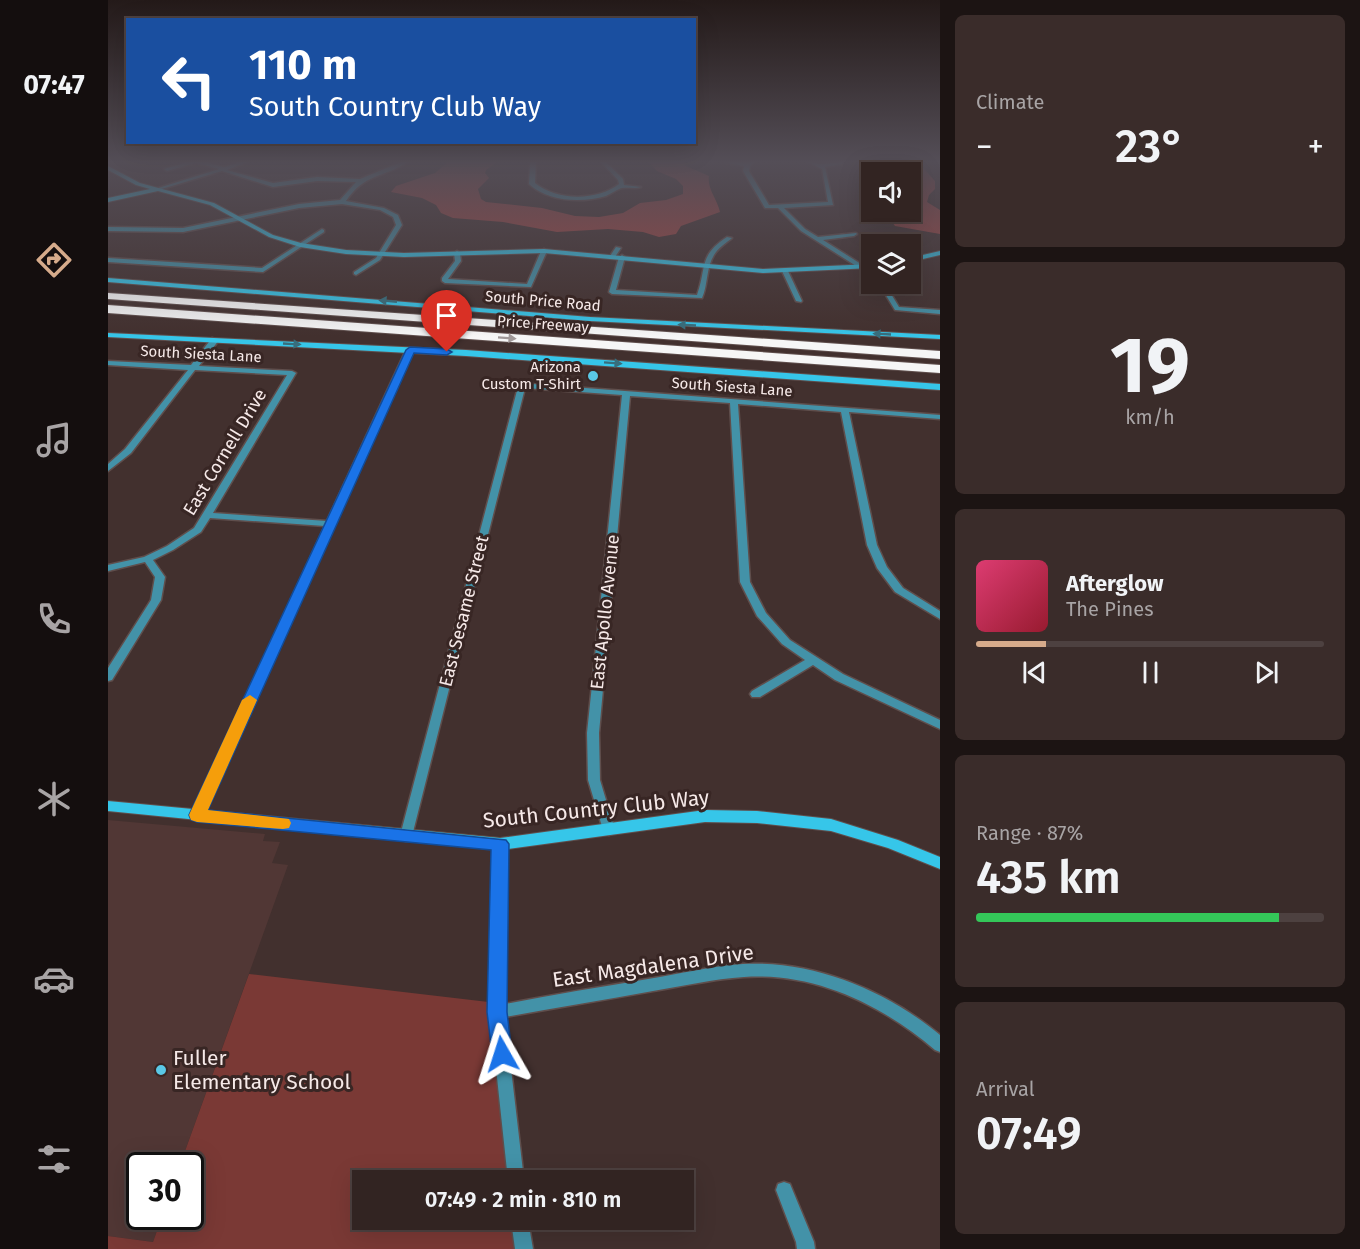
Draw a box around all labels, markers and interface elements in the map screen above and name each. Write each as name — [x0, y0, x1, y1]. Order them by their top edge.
text: 110 m — [249, 40, 357, 90]
icon: left — [150, 42, 228, 120]
text: 07:47 — [23, 69, 85, 101]
text: Climate — [976, 90, 1044, 114]
text: South Country Club Way — [249, 91, 541, 123]
text: 23° — [1115, 120, 1185, 174]
text: − — [976, 127, 993, 167]
text: + — [1308, 127, 1324, 167]
map controls — [861, 162, 921, 294]
button: sound — [861, 162, 921, 222]
button: layers — [861, 234, 921, 294]
icon: directions — [33, 239, 75, 281]
street label: South Price Road — [484, 287, 602, 315]
pin — [421, 290, 472, 352]
one-way arrow — [378, 296, 397, 306]
icon: arrive — [430, 299, 463, 332]
street label: Price Freeway — [497, 312, 590, 336]
text: 19 — [1110, 319, 1190, 413]
one-way arrow — [677, 320, 696, 330]
one-way arrow — [872, 330, 891, 339]
one-way arrow — [497, 334, 516, 343]
one-way arrow — [283, 339, 302, 348]
street label: South Siesta Lane — [140, 342, 262, 366]
place label: Arizona Custom T-Shirt — [481, 358, 582, 393]
one-way arrow — [603, 358, 622, 368]
marker: Arizona Custom T-Shirt — [586, 369, 600, 383]
street label: South Siesta Lane — [671, 374, 793, 400]
street label: East Cornell Drive — [179, 385, 271, 519]
text: km/h — [1125, 405, 1175, 429]
icon: music — [33, 419, 75, 461]
street label: East Sesame Street — [435, 533, 494, 689]
street label: East Apollo Avenue — [586, 533, 624, 691]
text: Afterglow — [1066, 570, 1163, 597]
text: The Pines — [1066, 597, 1153, 621]
icon: phone — [33, 598, 75, 640]
icon: previous — [1018, 656, 1051, 689]
icon: pause — [1134, 656, 1167, 689]
icon: next — [1250, 656, 1283, 689]
icon: climate — [33, 778, 75, 820]
street label: South Country Club Way — [482, 784, 711, 834]
text: Range · 87% — [976, 821, 1083, 845]
text: 435 km — [976, 851, 1121, 905]
street label: East Magdalena Drive — [551, 939, 755, 993]
icon: car — [33, 958, 75, 1000]
position arrow — [470, 1022, 534, 1086]
place label: Fuller Elementary School — [173, 1045, 351, 1095]
marker: Fuller Elementary School — [154, 1063, 168, 1077]
text: Arrival — [976, 1077, 1035, 1101]
text: 07:49 — [976, 1107, 1082, 1161]
icon: filters — [33, 1138, 75, 1180]
speed limit sign: 30 — [126, 1152, 204, 1230]
text: 07:49 · 2 min · 810 m — [425, 1186, 621, 1213]

